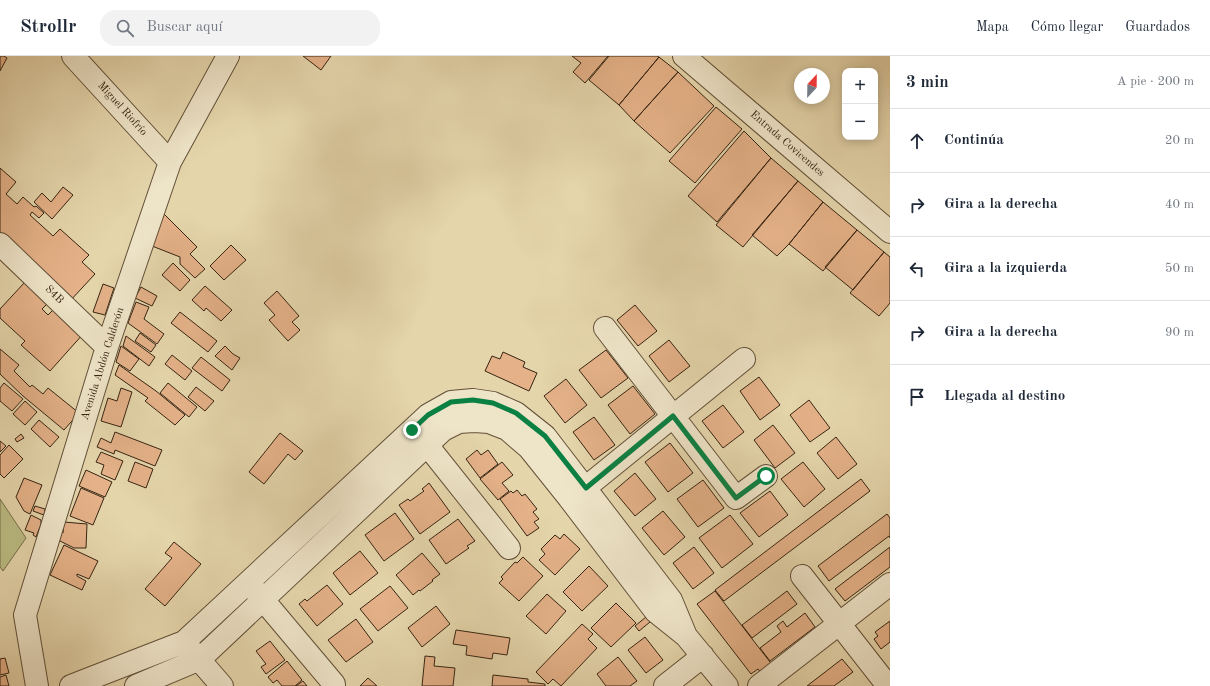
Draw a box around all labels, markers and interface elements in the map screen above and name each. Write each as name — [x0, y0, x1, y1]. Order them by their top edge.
search box — [100, 10, 380, 46]
icon: search — [114, 17, 136, 39]
text: Strollr — [20, 18, 76, 37]
text: Buscar aquí — [146, 20, 223, 35]
text: Mapa — [976, 20, 1009, 34]
text: Cómo llegar — [1031, 20, 1103, 34]
text: Guardados — [1125, 20, 1190, 34]
north arrow — [794, 68, 830, 104]
map controls — [842, 68, 878, 140]
button: + — [842, 68, 878, 104]
text: 3 min — [906, 74, 949, 91]
text: A pie · 200 m — [1117, 75, 1194, 88]
street label: Miguel Riofrío — [95, 80, 149, 138]
button: − — [842, 104, 878, 140]
street label: Entrada Covicendes — [748, 109, 826, 179]
icon: ahead — [906, 130, 928, 152]
text: Continúa — [944, 133, 1004, 148]
text: 20 m — [1165, 134, 1194, 147]
icon: right — [906, 194, 928, 216]
text: Gira a la derecha — [944, 197, 1058, 212]
text: 40 m — [1165, 198, 1194, 211]
icon: left — [906, 258, 928, 280]
text: Gira a la izquierda — [944, 261, 1067, 276]
text: 50 m — [1165, 262, 1194, 275]
street label: S4B — [43, 284, 65, 306]
street label: Avenida Abdón Calderón — [80, 306, 126, 422]
icon: right — [906, 322, 928, 344]
text: Gira a la derecha — [944, 325, 1058, 340]
text: 90 m — [1165, 326, 1194, 339]
icon: arrive — [906, 386, 928, 408]
text: Llegada al destino — [944, 389, 1065, 404]
route end — [403, 421, 421, 439]
route start — [757, 467, 775, 485]

